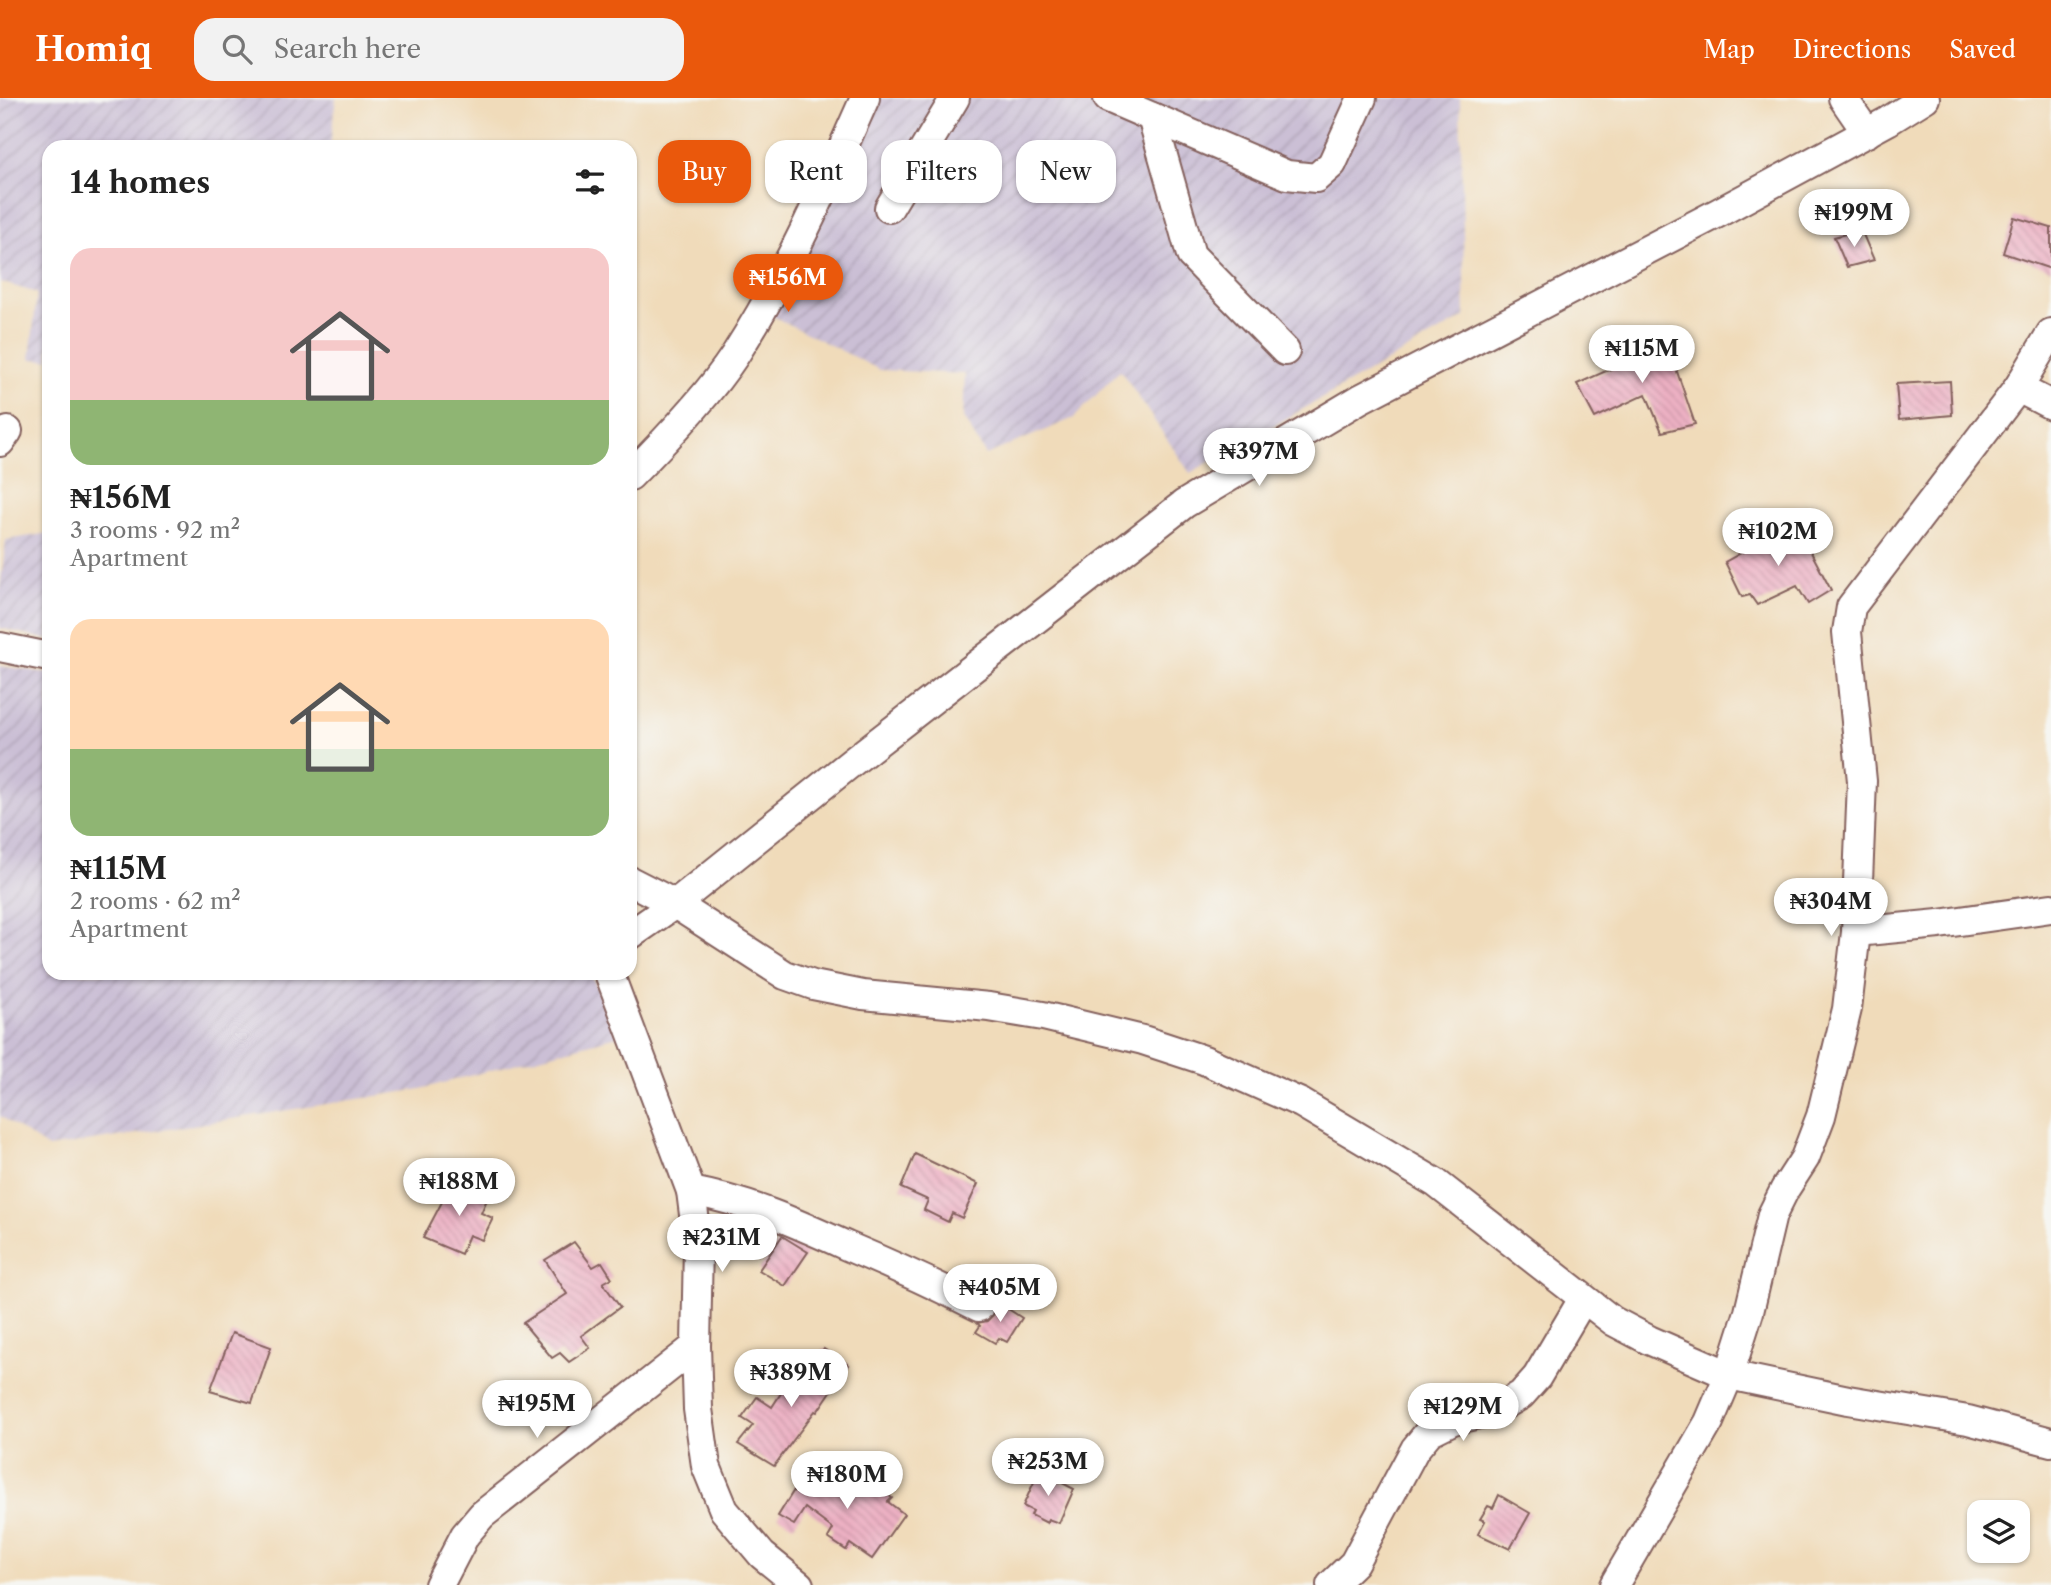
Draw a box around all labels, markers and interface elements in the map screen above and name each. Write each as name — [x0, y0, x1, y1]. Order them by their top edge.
search box — [194, 18, 684, 81]
text: Homiq — [35, 29, 152, 70]
icon: search — [218, 30, 256, 68]
text: Search here — [274, 33, 421, 65]
text: Map — [1703, 35, 1755, 64]
text: Directions — [1793, 35, 1911, 64]
text: Saved — [1949, 35, 2016, 64]
chip: Buy — [658, 140, 751, 203]
chip: Rent — [765, 140, 867, 203]
chip: Filters — [881, 140, 1002, 203]
chip: New — [1016, 140, 1116, 203]
icon: filters — [571, 163, 609, 201]
text: 14 homes — [70, 164, 210, 201]
pin: ₦199M — [1805, 190, 1903, 249]
text: ₦199M — [1815, 198, 1893, 226]
pin: ₦156M — [739, 254, 837, 314]
text: ₦156M — [749, 263, 827, 291]
icon: home — [277, 293, 403, 419]
pin: ₦115M — [1593, 326, 1691, 385]
text: ₦115M — [1605, 334, 1679, 362]
pin: ₦397M — [1210, 428, 1308, 488]
text: ₦397M — [1219, 437, 1299, 465]
text: ₦156M — [70, 479, 172, 516]
pin: ₦102M — [1729, 508, 1827, 568]
text: 3 rooms · 92 m² — [70, 516, 240, 544]
text: ₦102M — [1738, 517, 1818, 545]
text: Apartment — [70, 544, 188, 572]
icon: home — [277, 664, 403, 790]
text: ₦115M — [70, 850, 167, 887]
pin: ₦304M — [1782, 878, 1880, 938]
text: 2 rooms · 62 m² — [70, 887, 241, 915]
text: ₦304M — [1790, 887, 1872, 915]
text: Apartment — [70, 915, 188, 943]
pin: ₦188M — [410, 1158, 508, 1218]
text: ₦188M — [419, 1167, 499, 1195]
pin: ₦231M — [673, 1214, 771, 1274]
text: ₦231M — [683, 1223, 761, 1251]
pin: ₦405M — [951, 1264, 1049, 1324]
text: ₦405M — [959, 1273, 1041, 1301]
pin: ₦389M — [742, 1350, 840, 1409]
text: ₦389M — [750, 1358, 832, 1386]
pin: ₦195M — [488, 1380, 586, 1440]
pin: ₦129M — [1414, 1384, 1512, 1443]
text: ₦195M — [498, 1389, 576, 1417]
text: ₦129M — [1424, 1392, 1502, 1420]
pin: ₦253M — [999, 1438, 1097, 1498]
text: ₦253M — [1008, 1447, 1088, 1475]
pin: ₦180M — [798, 1452, 896, 1511]
text: ₦180M — [807, 1460, 887, 1488]
map controls — [1967, 1500, 2030, 1563]
button: layers — [1967, 1500, 2030, 1563]

